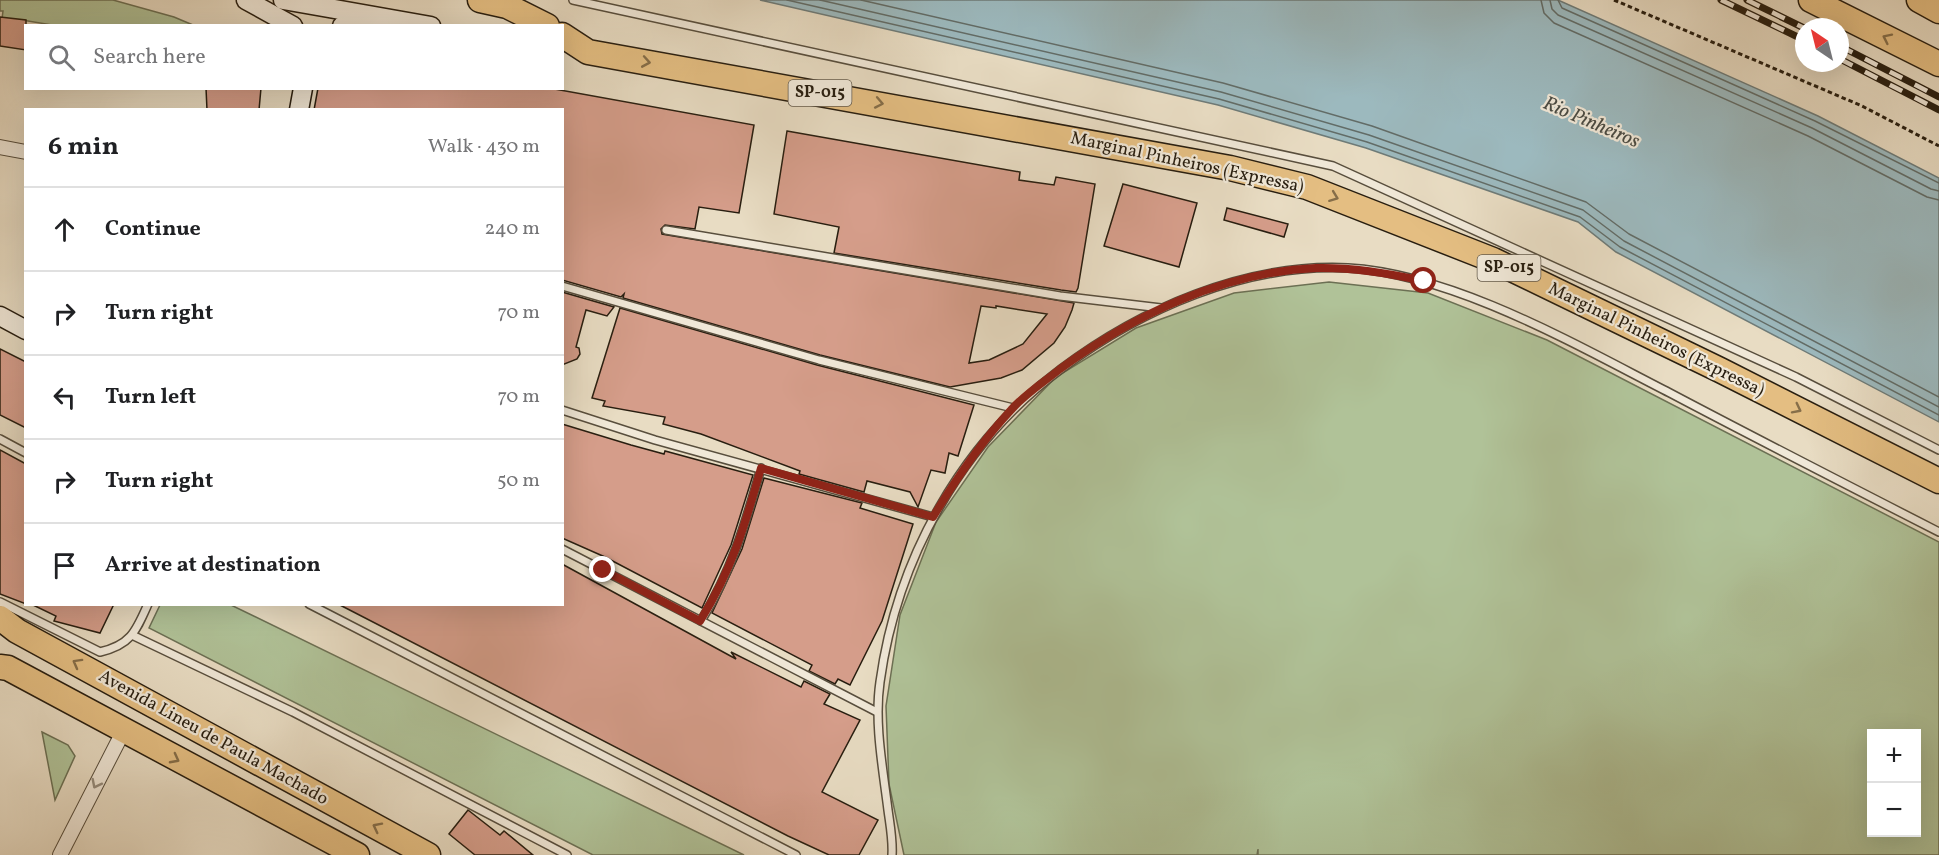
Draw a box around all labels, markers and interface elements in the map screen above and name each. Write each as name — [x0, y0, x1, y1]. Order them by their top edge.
north arrow — [1795, 18, 1849, 72]
search box — [24, 24, 564, 90]
one-way arrow — [1882, 33, 1893, 45]
icon: search — [45, 41, 78, 74]
text: Search here — [93, 42, 206, 73]
one-way arrow — [641, 55, 651, 68]
road number: SP-015 — [788, 80, 852, 106]
water label: Rio Pinheiros — [1538, 90, 1644, 156]
one-way arrow — [875, 97, 884, 109]
street label: Marginal Pinheiros (Expressa) — [1068, 126, 1306, 200]
text: 6 min — [48, 129, 119, 165]
text: Walk · 430 m — [428, 133, 540, 161]
one-way arrow — [1327, 190, 1338, 202]
icon: ahead — [48, 213, 81, 246]
text: Continue — [105, 214, 201, 245]
text: 240 m — [485, 215, 540, 243]
road number: SP-015 — [1478, 255, 1540, 281]
route start — [1410, 267, 1436, 293]
street label: Marginal Pinheiros (Expressa) — [1544, 277, 1768, 403]
icon: right — [48, 297, 81, 330]
text: Turn right — [105, 298, 213, 329]
text: 70 m — [497, 299, 540, 327]
icon: left — [48, 381, 81, 414]
text: Turn left — [105, 382, 196, 413]
text: 70 m — [497, 383, 540, 411]
one-way arrow — [1791, 402, 1801, 413]
icon: right — [48, 465, 81, 498]
text: Turn right — [105, 466, 213, 497]
text: 50 m — [497, 467, 540, 495]
icon: arrive — [48, 549, 81, 582]
text: Arrive at destination — [105, 550, 321, 581]
route end — [589, 556, 615, 582]
one-way arrow — [72, 659, 83, 670]
street label: Avenida Lineu de Paula Machado — [93, 664, 333, 812]
map controls — [1867, 729, 1921, 837]
button: + — [1867, 729, 1921, 783]
one-way arrow — [169, 752, 180, 763]
one-way arrow — [92, 778, 104, 789]
button: − — [1867, 783, 1921, 837]
one-way arrow — [372, 823, 383, 834]

